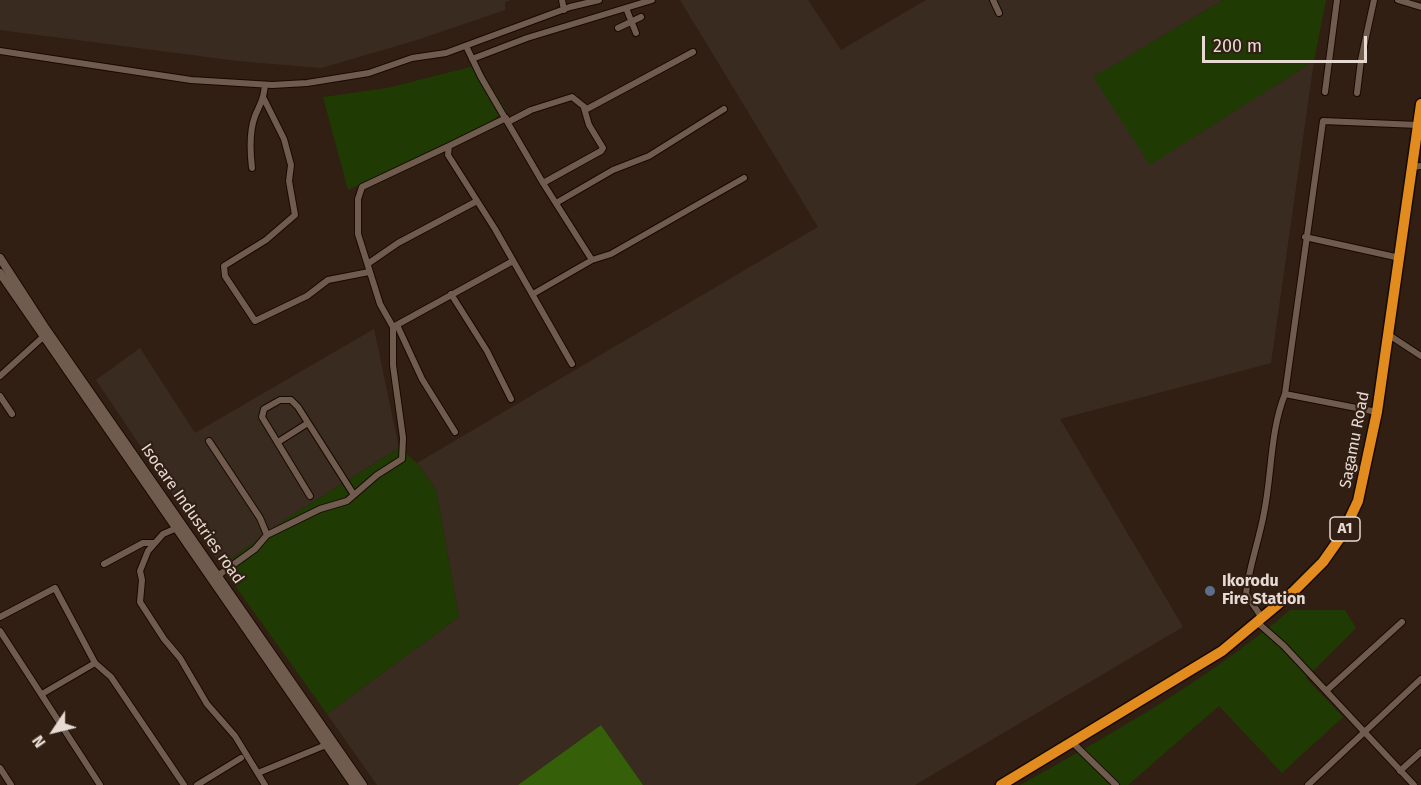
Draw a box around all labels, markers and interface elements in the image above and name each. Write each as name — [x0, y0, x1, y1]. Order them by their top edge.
scale bar — [1205, 24, 1370, 62]
text: 200 m — [1213, 35, 1262, 57]
street label: Sagamu Road — [1336, 390, 1374, 490]
street label: Isocare Industries road — [136, 440, 248, 588]
road number: A1 — [1330, 517, 1360, 541]
place label: Ikorodu Fire Station — [1222, 572, 1306, 610]
marker: Ikorodu Fire Station — [1203, 584, 1217, 598]
north arrow — [24, 701, 84, 761]
text: N — [28, 732, 50, 751]

